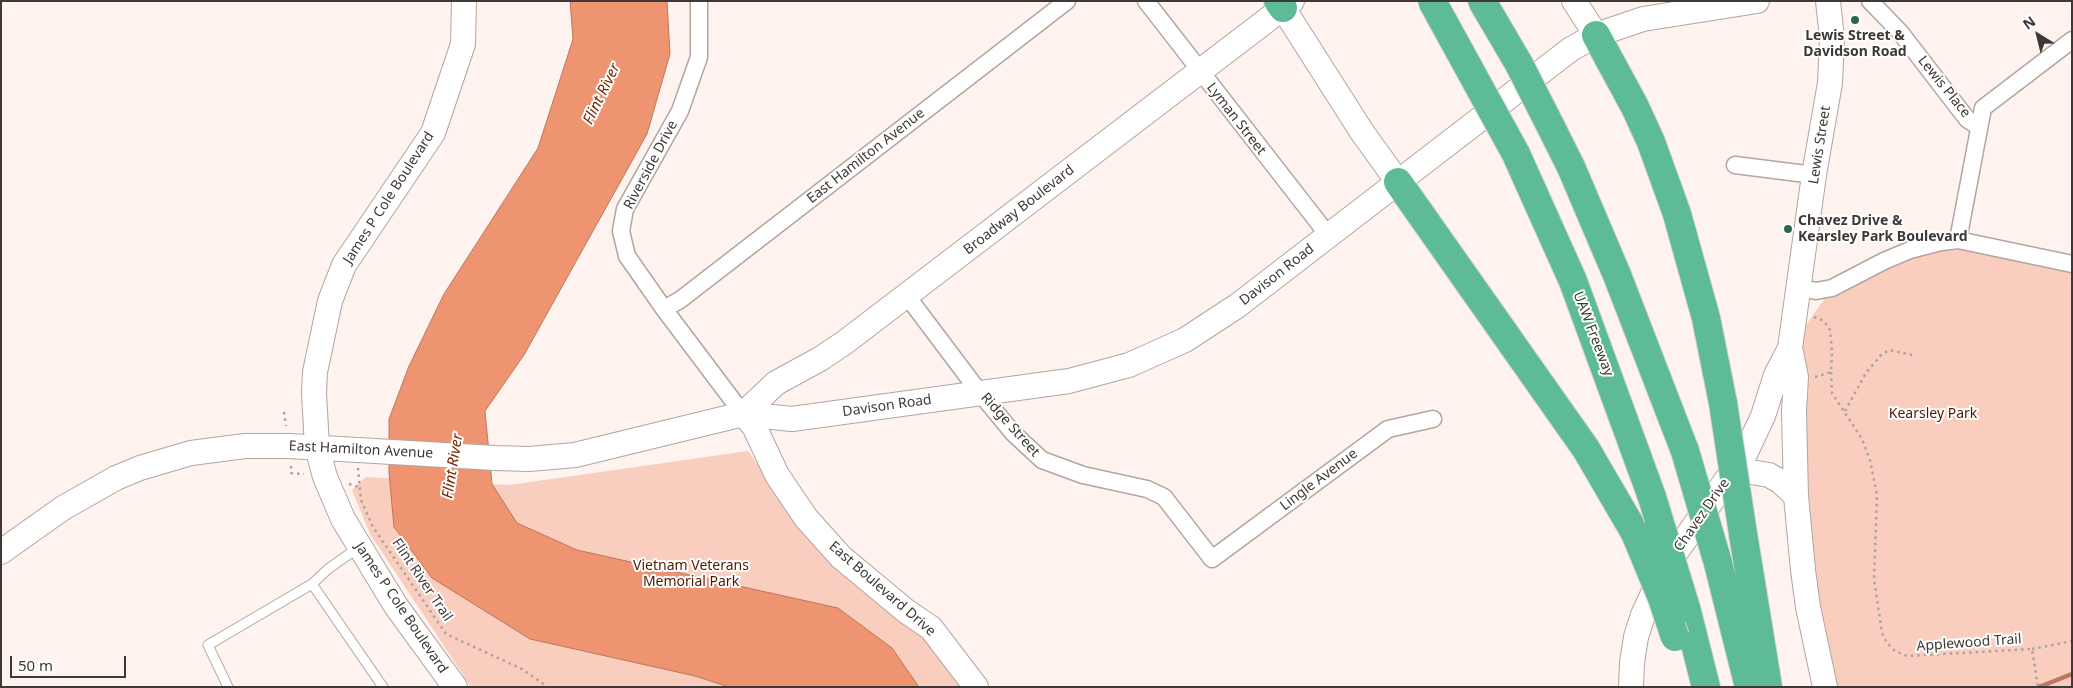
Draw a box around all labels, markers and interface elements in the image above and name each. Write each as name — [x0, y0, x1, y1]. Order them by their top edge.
north arrow — [2013, 10, 2063, 60]
text: N — [2019, 11, 2039, 33]
marker: Lewis Street & Davidson Road — [1849, 14, 1861, 26]
place label: Lewis Street & Davidson Road — [1803, 28, 1907, 60]
street label: Lewis Place — [1914, 53, 1974, 121]
water label: Flint River — [580, 61, 624, 127]
street label: Lyman Street — [1203, 80, 1269, 158]
street label: East Hamilton Avenue — [804, 105, 928, 207]
street label: Lewis Street — [1806, 105, 1834, 185]
street label: Riverside Drive — [621, 118, 681, 212]
street label: James P Cole Boulevard — [340, 129, 438, 267]
street label: Broadway Boulevard — [960, 162, 1078, 258]
place label: Chavez Drive & Kearsley Park Boulevard — [1798, 213, 1967, 246]
marker: Chavez Drive & Kearsley Park Boulevard — [1782, 223, 1794, 235]
street label: Davison Road — [1236, 241, 1318, 309]
street label: UAW Freeway — [1569, 289, 1617, 379]
street label: Ridge Street — [977, 390, 1043, 460]
street label: Davison Road — [841, 391, 933, 421]
park label: Kearsley Park — [1889, 406, 1977, 422]
water label: Flint River — [439, 432, 467, 500]
street label: East Hamilton Avenue — [288, 438, 434, 462]
street label: Lingle Avenue — [1277, 445, 1361, 515]
street label: Chavez Drive — [1671, 475, 1733, 555]
street label: Flint River Trail — [388, 535, 456, 625]
street label: East Boulevard Drive — [825, 538, 939, 640]
street label: James P Cole Boulevard — [351, 539, 451, 677]
park label: Vietnam Veterans Memorial Park — [633, 558, 749, 590]
street label: Applewood Trail — [1916, 631, 2022, 655]
scale bar — [12, 646, 129, 678]
text: 50 m — [18, 655, 53, 675]

